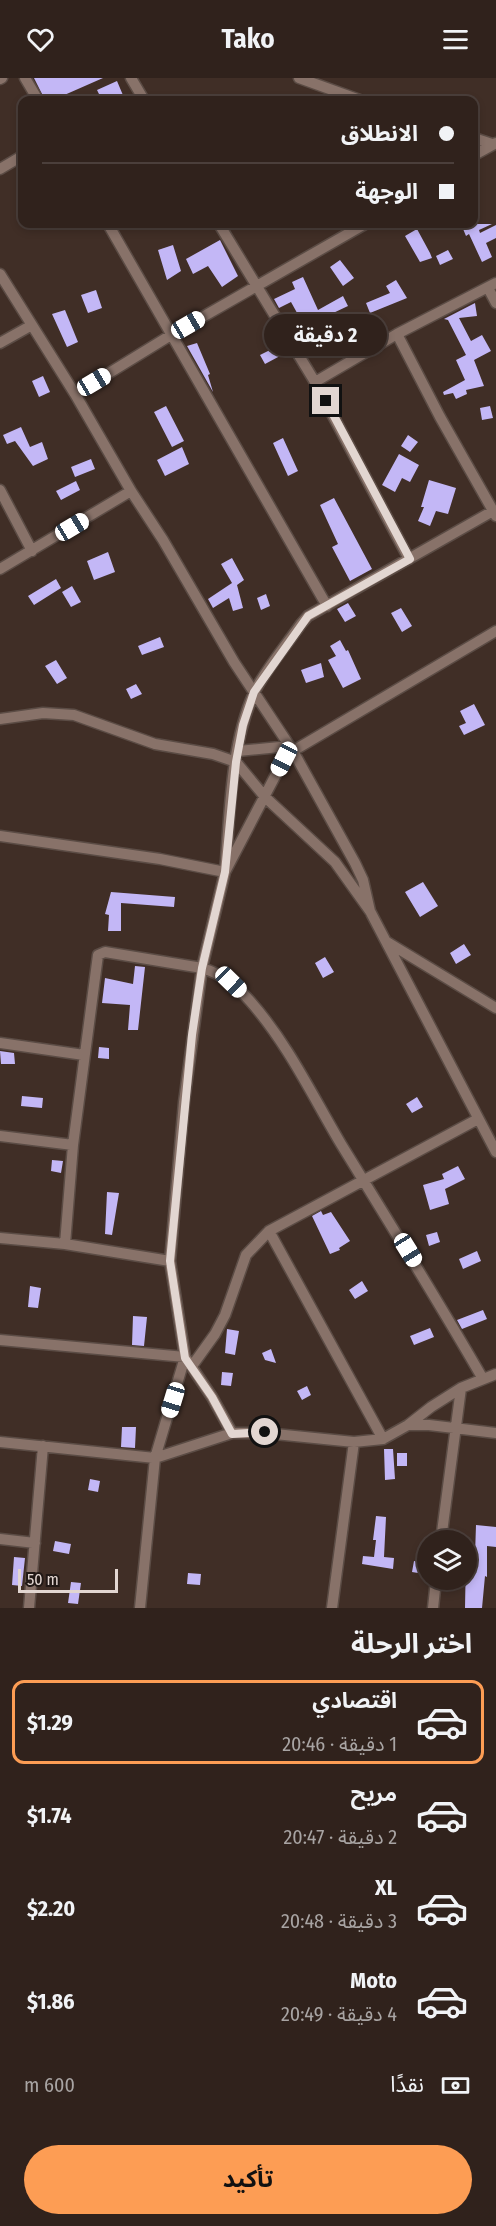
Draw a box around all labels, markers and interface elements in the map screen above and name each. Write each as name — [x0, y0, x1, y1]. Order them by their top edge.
icon: heart — [24, 23, 57, 56]
text: Tako — [221, 23, 275, 55]
icon: menu — [439, 23, 472, 56]
text: الانطلاق — [341, 120, 418, 147]
text: الوجهة — [355, 178, 418, 205]
car — [168, 308, 208, 342]
callout: 2 دقيقة — [264, 314, 388, 356]
text: 2 دقيقة — [294, 323, 357, 347]
car — [74, 365, 114, 399]
route end — [312, 387, 339, 414]
car — [52, 510, 92, 544]
car — [268, 739, 300, 779]
car — [212, 963, 250, 1001]
car — [391, 1230, 425, 1270]
car — [159, 1380, 187, 1420]
route start — [251, 1418, 278, 1445]
map controls — [417, 1530, 477, 1590]
button: layers — [417, 1530, 477, 1590]
scale bar — [18, 1566, 118, 1594]
text: 50 m — [27, 1570, 59, 1589]
text: اختر الرحلة — [351, 1628, 472, 1660]
text: اقتصادي — [312, 1687, 397, 1714]
icon: car — [415, 1695, 469, 1749]
text: $1.29 — [27, 1709, 73, 1736]
text: 1 دقيقة · 20:46 — [282, 1732, 397, 1756]
text: مريح — [351, 1780, 397, 1807]
icon: car — [415, 1788, 469, 1842]
text: $1.74 — [27, 1802, 72, 1829]
text: 2 دقيقة · 20:47 — [283, 1825, 397, 1849]
text: XL — [375, 1874, 397, 1901]
icon: car — [415, 1881, 469, 1935]
text: $2.20 — [27, 1895, 75, 1922]
text: 3 دقيقة · 20:48 — [281, 1909, 397, 1933]
text: Moto — [350, 1967, 397, 1994]
icon: car — [415, 1974, 469, 2028]
text: $1.86 — [27, 1988, 75, 2015]
text: 4 دقيقة · 20:49 — [281, 2002, 397, 2026]
icon: cash — [439, 2069, 472, 2102]
text: نقدًا — [390, 2071, 424, 2098]
text: 600 m — [24, 2073, 75, 2097]
button: تأكيد — [24, 2145, 472, 2214]

